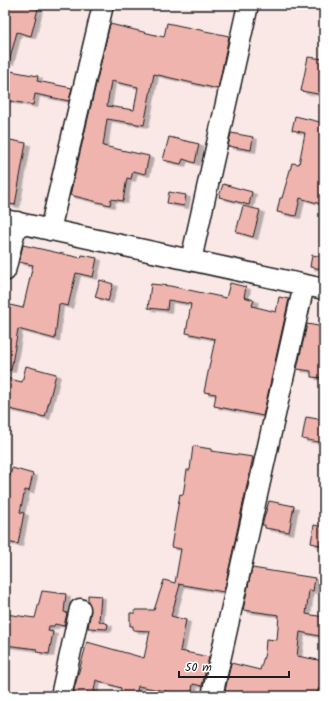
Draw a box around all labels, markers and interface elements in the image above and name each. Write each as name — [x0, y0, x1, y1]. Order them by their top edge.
scale bar — [179, 653, 289, 679]
text: 50 m — [185, 658, 212, 677]

